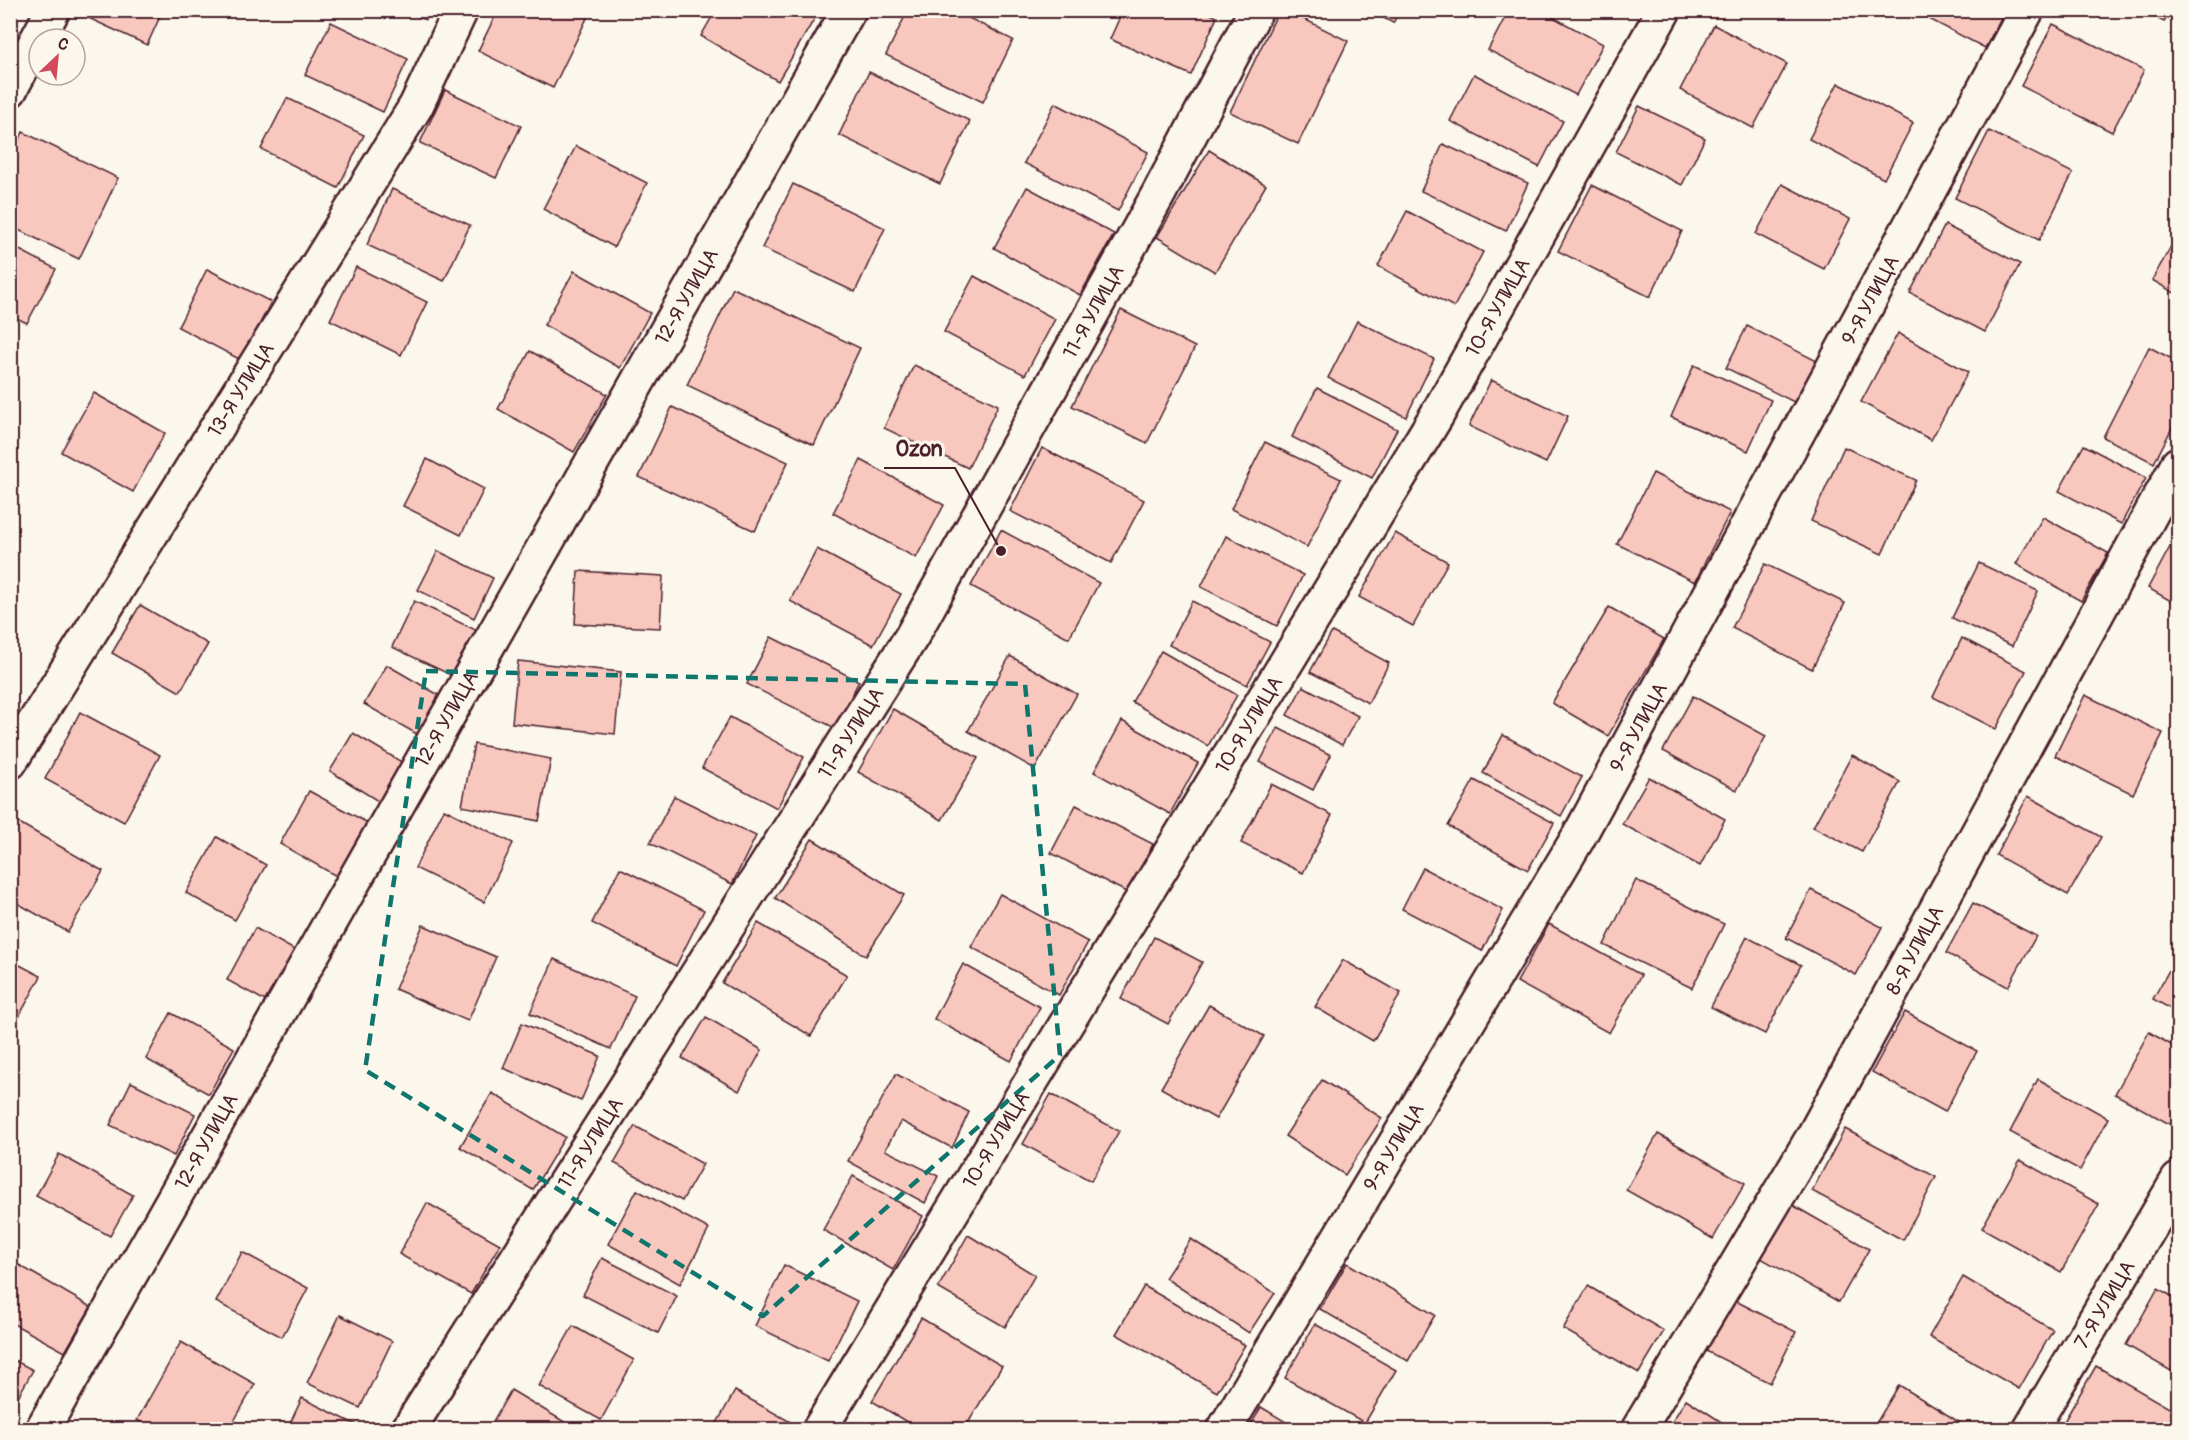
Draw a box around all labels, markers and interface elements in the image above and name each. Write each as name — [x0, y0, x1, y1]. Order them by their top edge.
north arrow — [27, 27, 87, 87]
text: С — [54, 33, 72, 56]
street label: 12-Я УЛИЦА — [649, 244, 724, 349]
street label: 9-Я УЛИЦА — [1836, 251, 1904, 349]
street label: 10-Я УЛИЦА — [1460, 253, 1535, 361]
street label: 11-Я УЛИЦА — [1057, 260, 1129, 363]
street label: 13-Я УЛИЦА — [202, 338, 279, 441]
callout: Ozon — [884, 429, 955, 468]
text: Ozon — [895, 436, 943, 463]
street label: 12-Я УЛИЦА — [409, 666, 483, 771]
street label: 10-Я УЛИЦА — [1210, 671, 1288, 778]
street label: 9-Я УЛИЦА — [1604, 678, 1673, 776]
street label: 11-Я УЛИЦА — [812, 682, 889, 783]
street label: 8-Я УЛИЦА — [1880, 901, 1949, 999]
street label: 10-Я УЛИЦА — [957, 1086, 1035, 1193]
street label: 12-Я УЛИЦА — [169, 1089, 243, 1194]
street label: 11-Я УЛИЦА — [552, 1093, 628, 1193]
street label: 9-Я УЛИЦА — [1357, 1098, 1429, 1195]
street label: 7-Я УЛИЦА — [2069, 1256, 2140, 1353]

